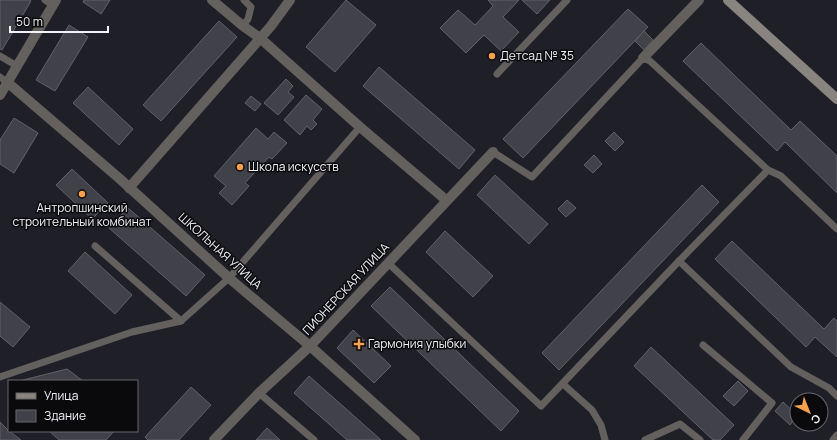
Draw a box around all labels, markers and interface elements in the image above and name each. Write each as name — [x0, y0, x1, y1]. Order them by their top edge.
scale bar — [10, 8, 108, 34]
text: 50 m — [16, 13, 43, 30]
place label: Детсад № 35 — [500, 47, 574, 64]
marker: Детсад № 35 — [487, 51, 497, 61]
place label: Школа искусств — [248, 158, 339, 175]
marker: Школа искусств — [235, 162, 245, 172]
marker: Антропшинский строительный комбинат — [77, 189, 87, 199]
place label: Антропшинский строительный комбинат — [12, 199, 152, 230]
street label: ШКОЛЬНАЯ УЛИЦА — [175, 209, 266, 293]
street label: ПИОНЕРСКАЯ УЛИЦА — [298, 239, 393, 338]
place label: Гармония улыбки — [368, 335, 466, 352]
marker: Гармония улыбки — [353, 338, 365, 350]
legend — [8, 380, 138, 432]
text: Улица — [44, 387, 78, 404]
north arrow — [789, 392, 829, 432]
text: Здание — [44, 407, 86, 424]
text: С — [808, 411, 824, 428]

